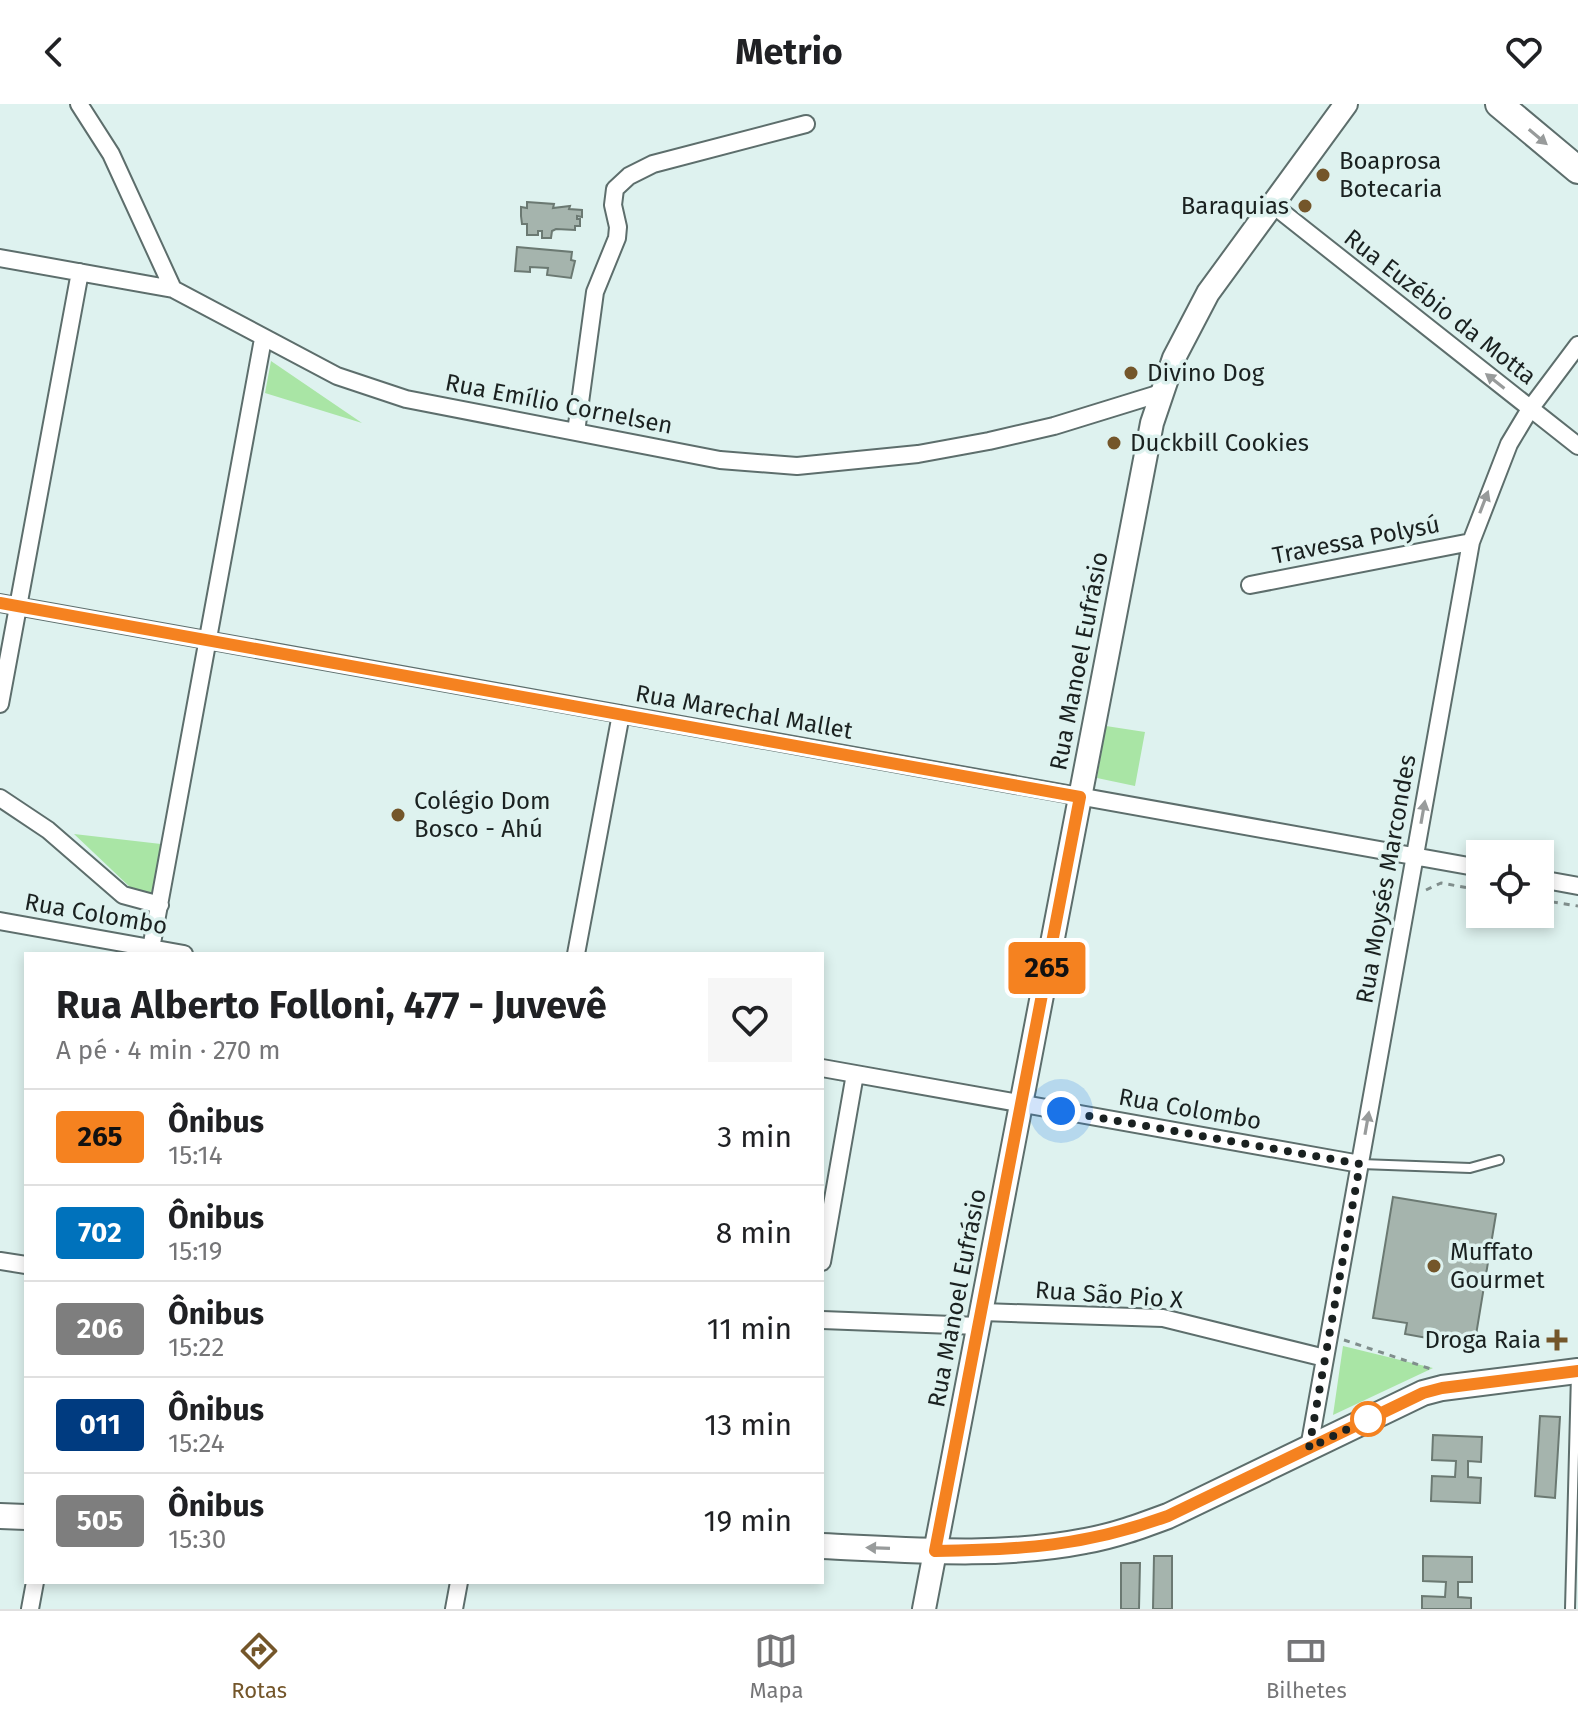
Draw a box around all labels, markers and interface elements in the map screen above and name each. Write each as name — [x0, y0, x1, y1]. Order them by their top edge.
icon: back — [32, 30, 76, 74]
text: Metrio — [735, 30, 843, 74]
icon: heart — [1502, 30, 1546, 74]
one-way arrow — [1528, 128, 1548, 145]
place label: Boaprosa Botecaria — [1339, 147, 1442, 203]
marker: Boaprosa Botecaria — [1314, 166, 1332, 184]
place label: Baraquias — [1181, 192, 1289, 220]
marker: Baraquias — [1296, 197, 1314, 215]
street label: Rua Euzébio da Motta — [1338, 223, 1542, 391]
place label: Divino Dog — [1147, 359, 1265, 387]
marker: Divino Dog — [1122, 364, 1140, 382]
street label: Rua Emílio Cornelsen — [443, 368, 675, 440]
one-way arrow — [1485, 373, 1505, 389]
place label: Duckbill Cookies — [1130, 429, 1309, 457]
marker: Duckbill Cookies — [1105, 434, 1123, 452]
one-way arrow — [1478, 490, 1491, 514]
street label: Travessa Polysú — [1270, 510, 1442, 570]
street label: Rua Manoel Eufrásio — [1044, 549, 1114, 773]
street label: Rua Marechal Mallet — [633, 679, 855, 745]
street label: Rua Moysés Marcondes — [1350, 752, 1422, 1006]
place label: Colégio Dom Bosco - Ahú — [414, 787, 551, 843]
one-way arrow — [1417, 799, 1429, 824]
marker: Colégio Dom Bosco - Ahú — [389, 806, 407, 824]
map controls — [1466, 840, 1554, 928]
button: locate — [1466, 840, 1554, 928]
street label: Rua Colombo — [22, 888, 170, 940]
line badge: 265 — [1001, 942, 1093, 994]
text: 265 — [1024, 951, 1070, 984]
button: heart — [708, 978, 792, 1062]
text: Rua Alberto Folloni, 477 - Juvevê — [56, 982, 607, 1028]
text: A pé · 4 min · 270 m — [56, 1035, 281, 1066]
street label: Rua Colombo — [1116, 1083, 1264, 1135]
your location — [1041, 1091, 1081, 1131]
text: Ônibus — [168, 1104, 264, 1140]
one-way arrow — [1362, 1110, 1374, 1135]
text: 3 min — [717, 1119, 792, 1155]
text: 265 — [77, 1120, 123, 1153]
text: 15:14 — [168, 1140, 223, 1171]
street label: Rua Manoel Eufrásio — [922, 1186, 992, 1410]
text: Ônibus — [168, 1200, 264, 1236]
text: 8 min — [716, 1215, 792, 1251]
text: 702 — [78, 1216, 122, 1249]
text: 15:19 — [168, 1236, 222, 1267]
place label: Muffato Gourmet — [1450, 1238, 1545, 1294]
marker: Muffato Gourmet — [1425, 1257, 1443, 1275]
street label: Rua São Pio X — [1034, 1276, 1184, 1314]
text: Ônibus — [168, 1296, 264, 1332]
text: 11 min — [707, 1311, 792, 1347]
text: 206 — [77, 1312, 123, 1345]
place label: Droga Raia — [1424, 1326, 1541, 1354]
marker: Droga Raia — [1548, 1331, 1566, 1349]
text: 15:22 — [168, 1332, 224, 1363]
text: Ônibus — [168, 1392, 264, 1428]
unlabelled marker — [1351, 1402, 1385, 1436]
text: 13 min — [704, 1407, 792, 1443]
text: 011 — [79, 1408, 121, 1441]
text: 15:24 — [168, 1428, 225, 1459]
text: Ônibus — [168, 1488, 264, 1524]
text: 19 min — [704, 1503, 792, 1539]
text: 505 — [77, 1504, 123, 1537]
text: 15:30 — [168, 1524, 226, 1555]
one-way arrow — [865, 1542, 890, 1555]
tab: Rotas — [231, 1629, 287, 1704]
tab: Mapa — [749, 1629, 803, 1704]
tab: Bilhetes — [1266, 1629, 1347, 1704]

